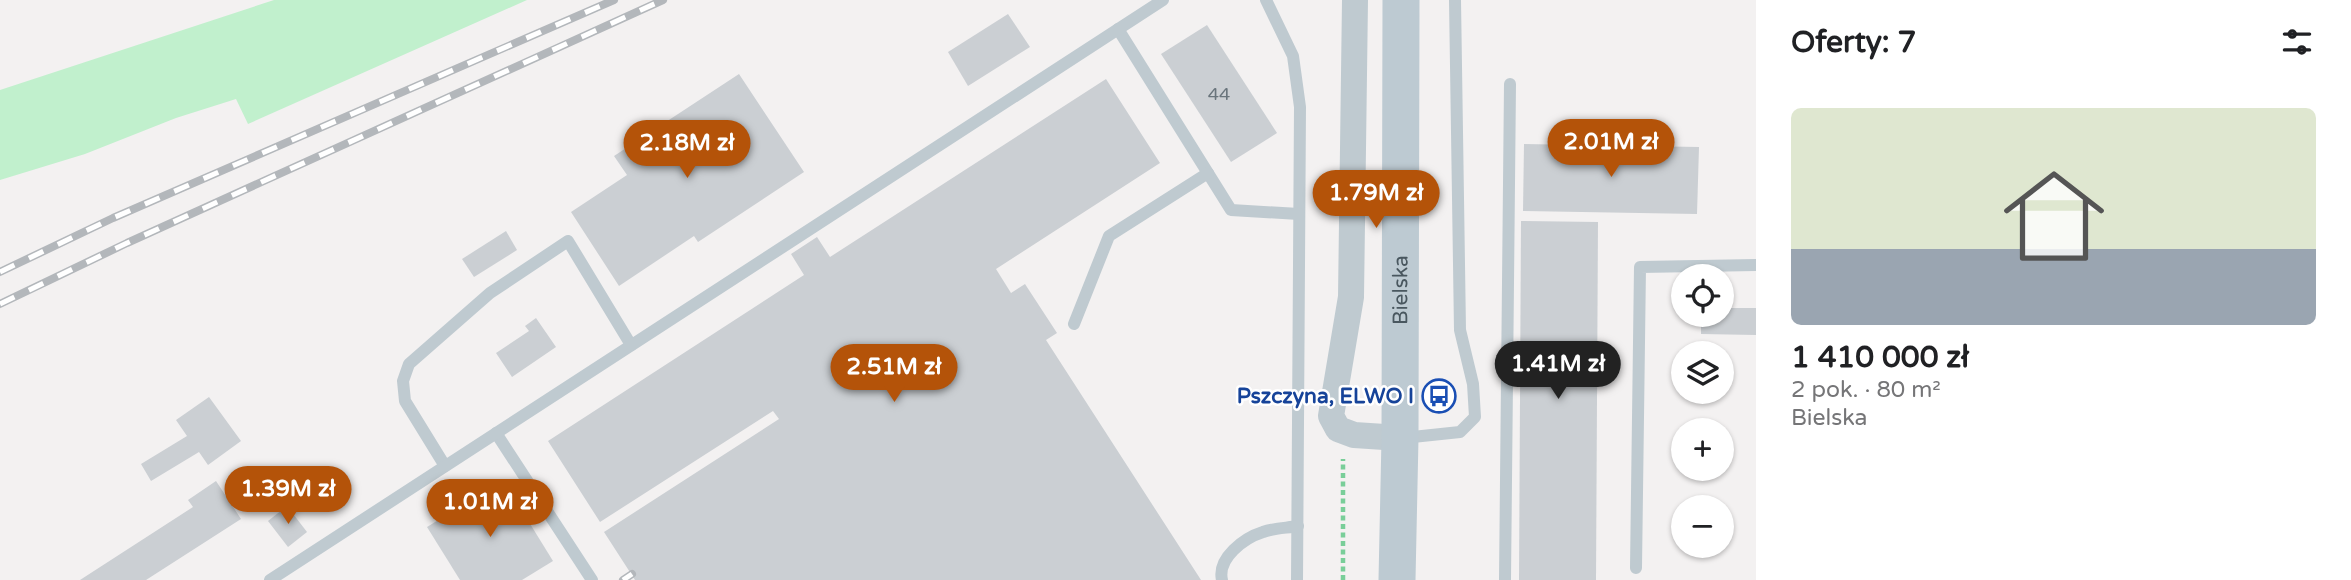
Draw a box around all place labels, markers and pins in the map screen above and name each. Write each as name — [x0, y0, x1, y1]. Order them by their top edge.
pin: 2.18M zł — [615, 120, 759, 180]
pin: 2.01M zł — [1539, 120, 1683, 179]
pin: 1.79M zł — [1304, 170, 1448, 230]
pin: 1.41M zł — [1486, 342, 1630, 401]
pin: 2.51M zł — [822, 344, 966, 404]
bus stop icon: Pszczyna, ELWO I — [1420, 377, 1458, 415]
place label: Pszczyna, ELWO I — [1237, 384, 1414, 409]
pin: 1.39M zł — [216, 466, 360, 526]
pin: 1.01M zł — [418, 480, 562, 539]

